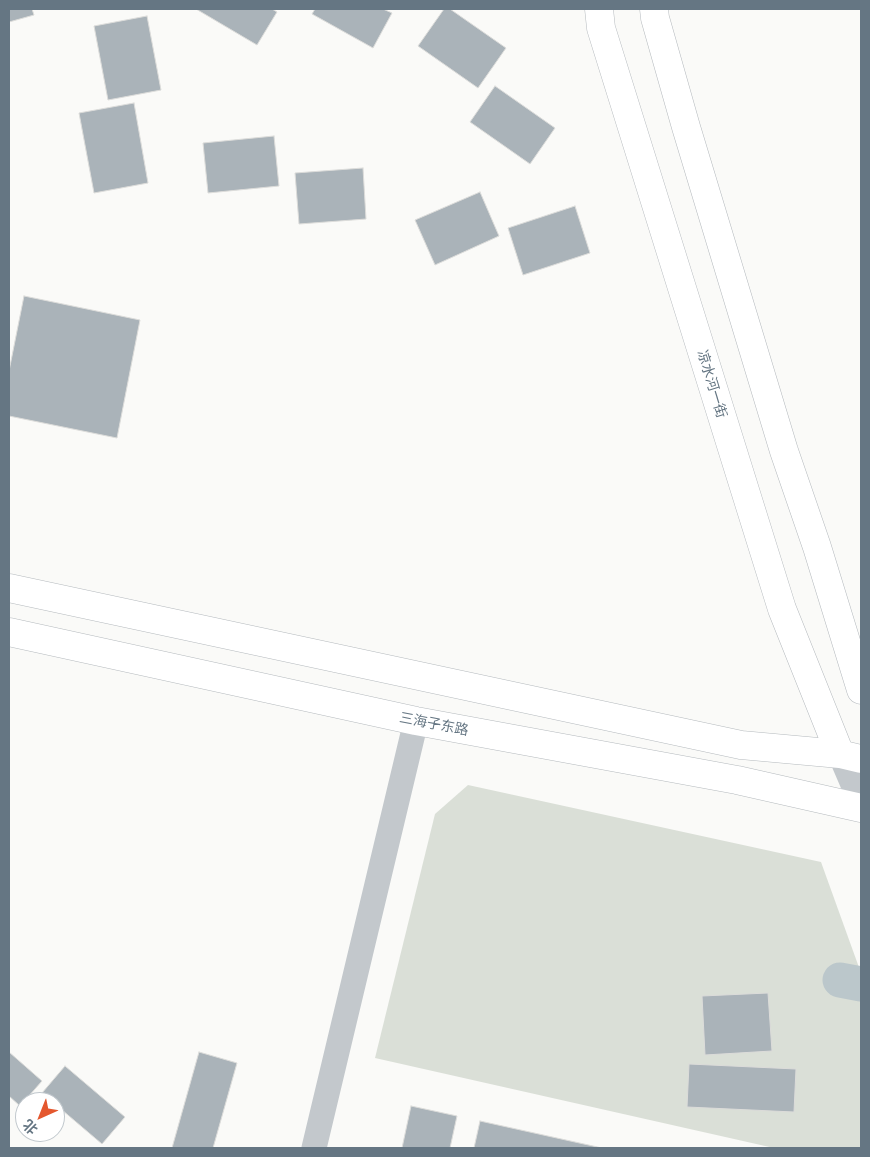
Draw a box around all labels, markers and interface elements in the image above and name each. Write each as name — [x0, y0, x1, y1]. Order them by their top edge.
street label: 凉水河一街 — [694, 348, 730, 420]
street label: 三海子东路 — [398, 709, 470, 739]
north arrow — [15, 1092, 65, 1142]
text: 北 — [19, 1116, 41, 1138]

